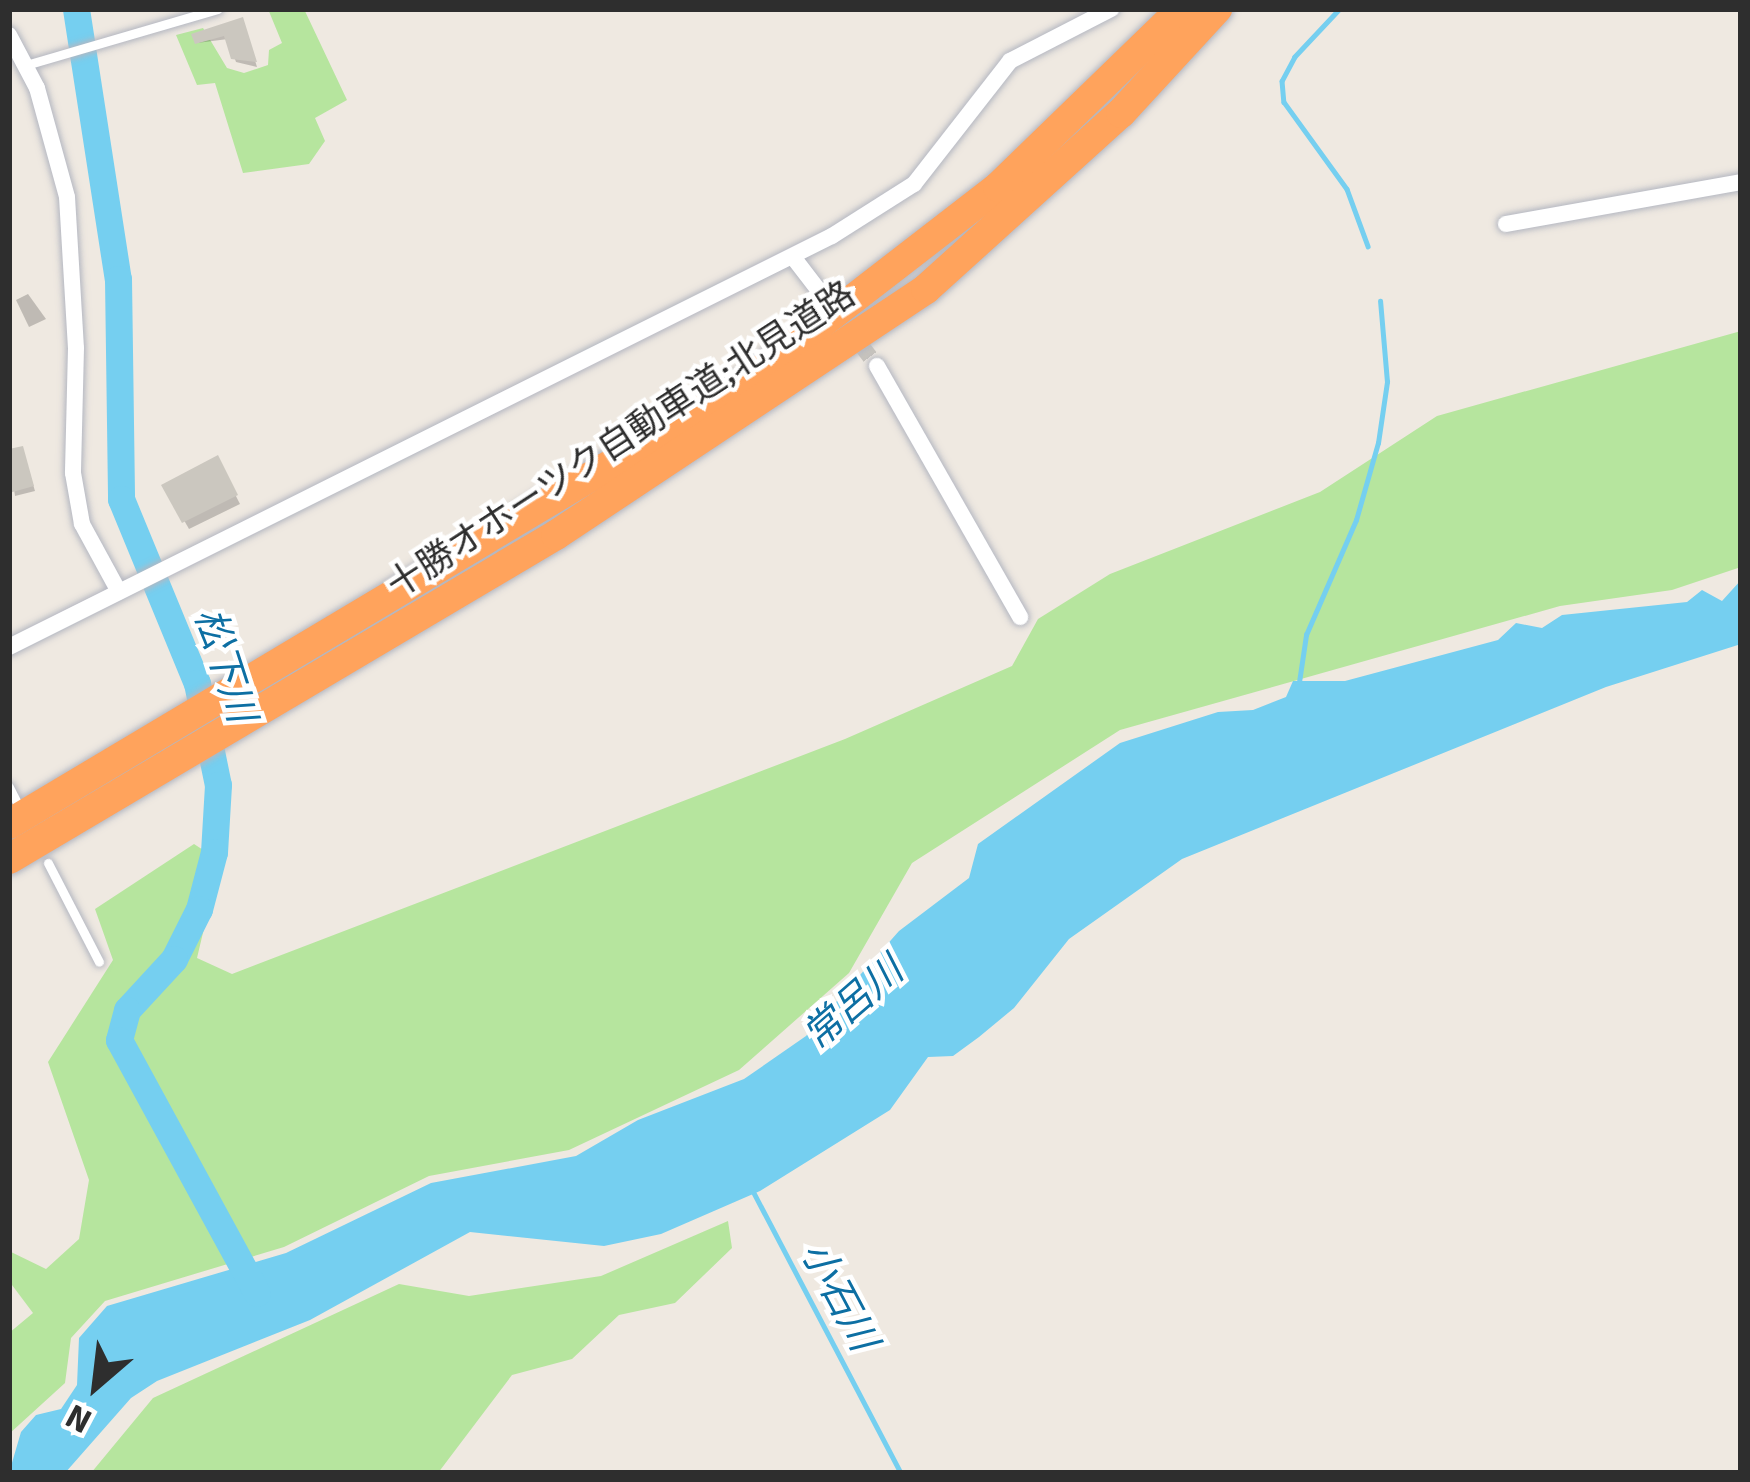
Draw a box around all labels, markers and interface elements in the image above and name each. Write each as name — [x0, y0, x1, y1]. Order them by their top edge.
street label: 十勝オホーツク自動車道;北見道路 — [379, 272, 863, 608]
water label: 松下川 — [185, 602, 265, 728]
water label: 常呂川 — [793, 947, 913, 1059]
water label: 小石川 — [791, 1233, 887, 1359]
north arrow — [36, 1326, 156, 1446]
text: N — [59, 1395, 99, 1442]

